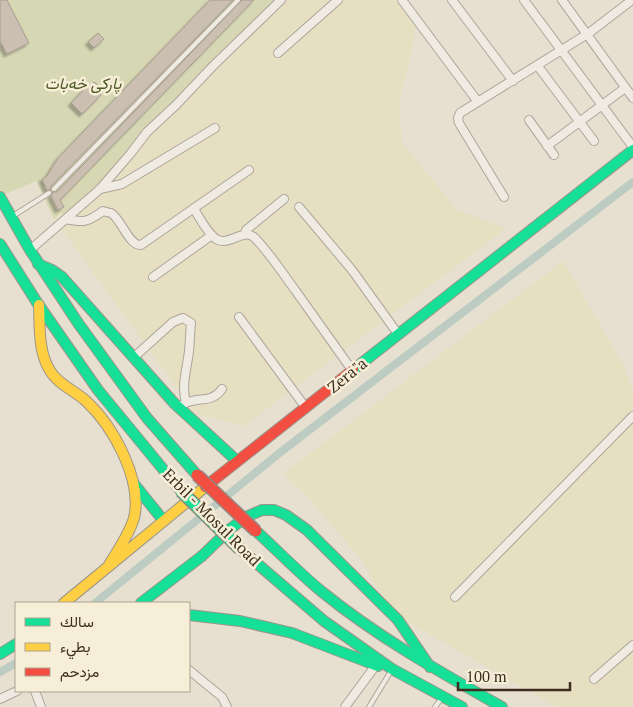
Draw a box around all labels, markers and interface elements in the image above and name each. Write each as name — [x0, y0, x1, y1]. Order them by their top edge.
park label: پارکی خەبات — [45, 72, 122, 95]
street label: Zera"a — [322, 352, 372, 398]
street label: Erbil - Mosul Road — [158, 463, 266, 571]
legend — [15, 602, 190, 692]
text: سالك — [60, 611, 94, 631]
text: بطيء — [60, 636, 90, 660]
scale bar — [458, 660, 570, 692]
text: مزدحم — [60, 661, 99, 682]
text: 100 m — [466, 666, 507, 686]

